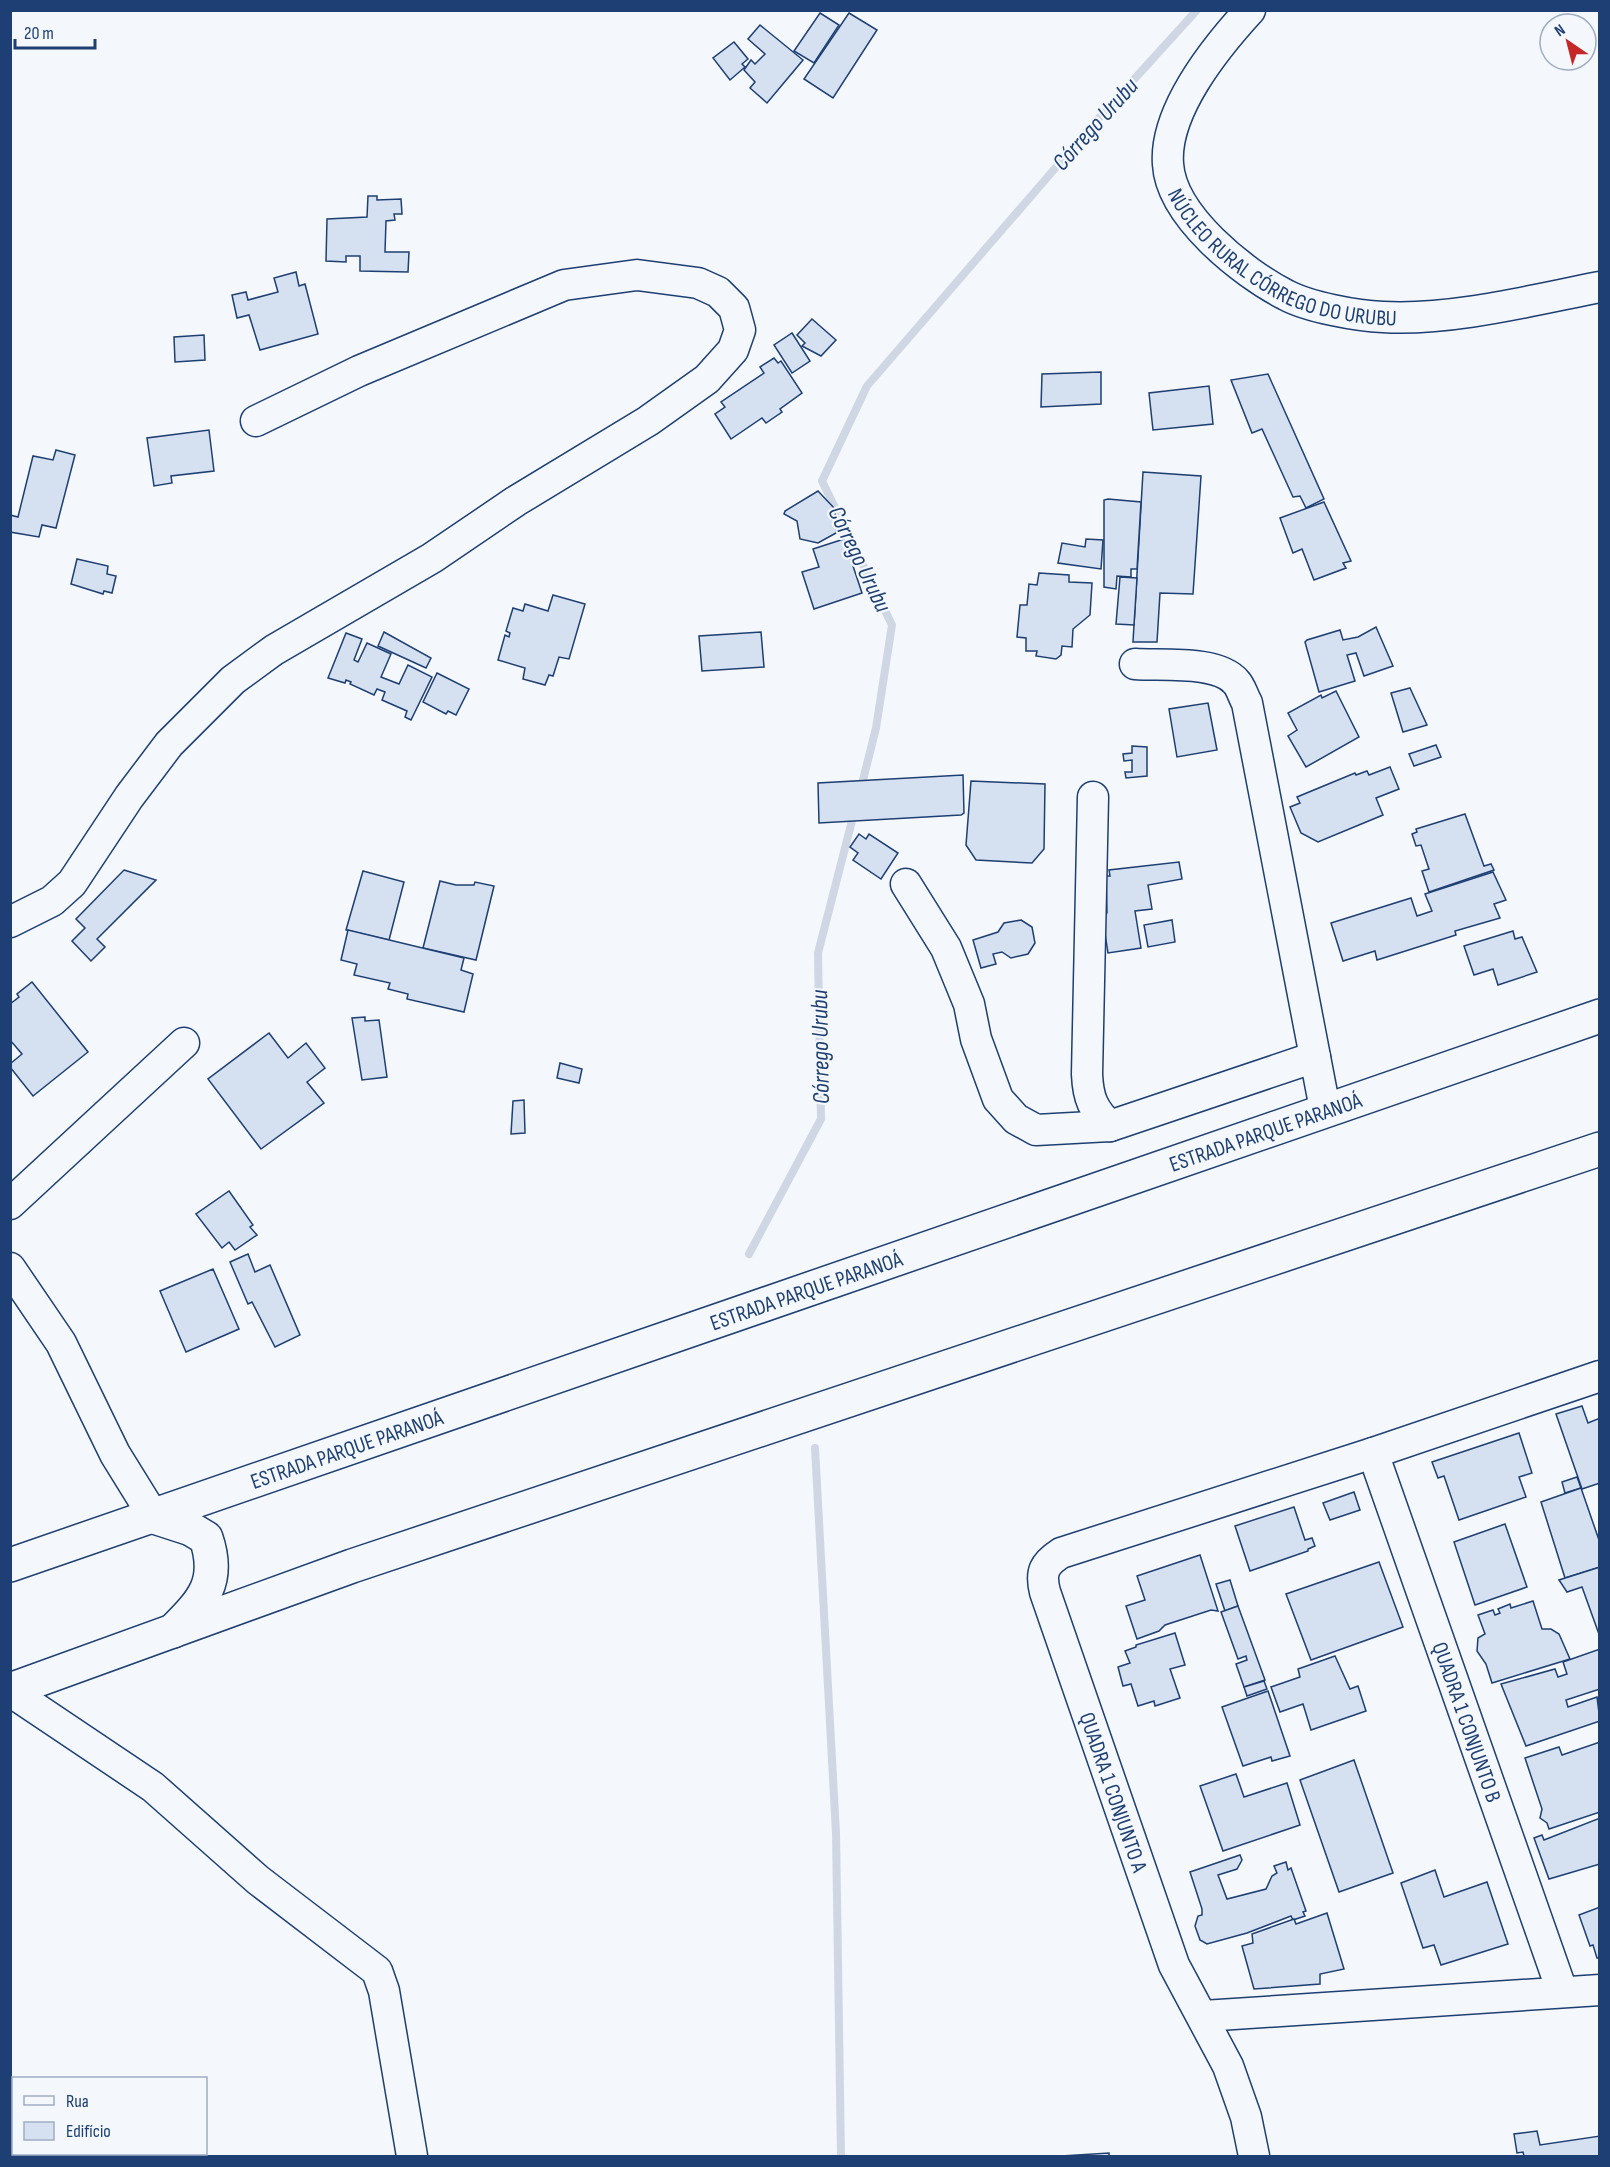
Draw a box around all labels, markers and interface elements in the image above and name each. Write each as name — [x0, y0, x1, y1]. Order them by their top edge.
scale bar — [15, 12, 94, 50]
north arrow — [1538, 12, 1598, 72]
text: N — [1551, 21, 1569, 41]
text: 20 m — [24, 23, 54, 44]
water label: Córrego Urubu — [1046, 72, 1145, 177]
street label: NÚCLEO RURAL CÓRREGO DO URUBU — [1161, 184, 1397, 333]
water label: Córrego Urubu — [821, 501, 898, 617]
water label: Córrego Urubu — [805, 989, 836, 1104]
street label: ESTRADA PARQUE PARANOÁ — [1166, 1087, 1366, 1179]
street label: ESTRADA PARQUE PARANOÁ — [707, 1246, 907, 1337]
street label: ESTRADA PARQUE PARANOÁ — [247, 1404, 447, 1496]
street label: QUADRA 1 CONJUNTO B — [1425, 1639, 1507, 1806]
street label: QUADRA 1 CONJUNTO A — [1073, 1709, 1153, 1877]
legend — [12, 2077, 207, 2155]
text: Rua — [66, 2091, 89, 2112]
text: Edifício — [66, 2121, 111, 2142]

